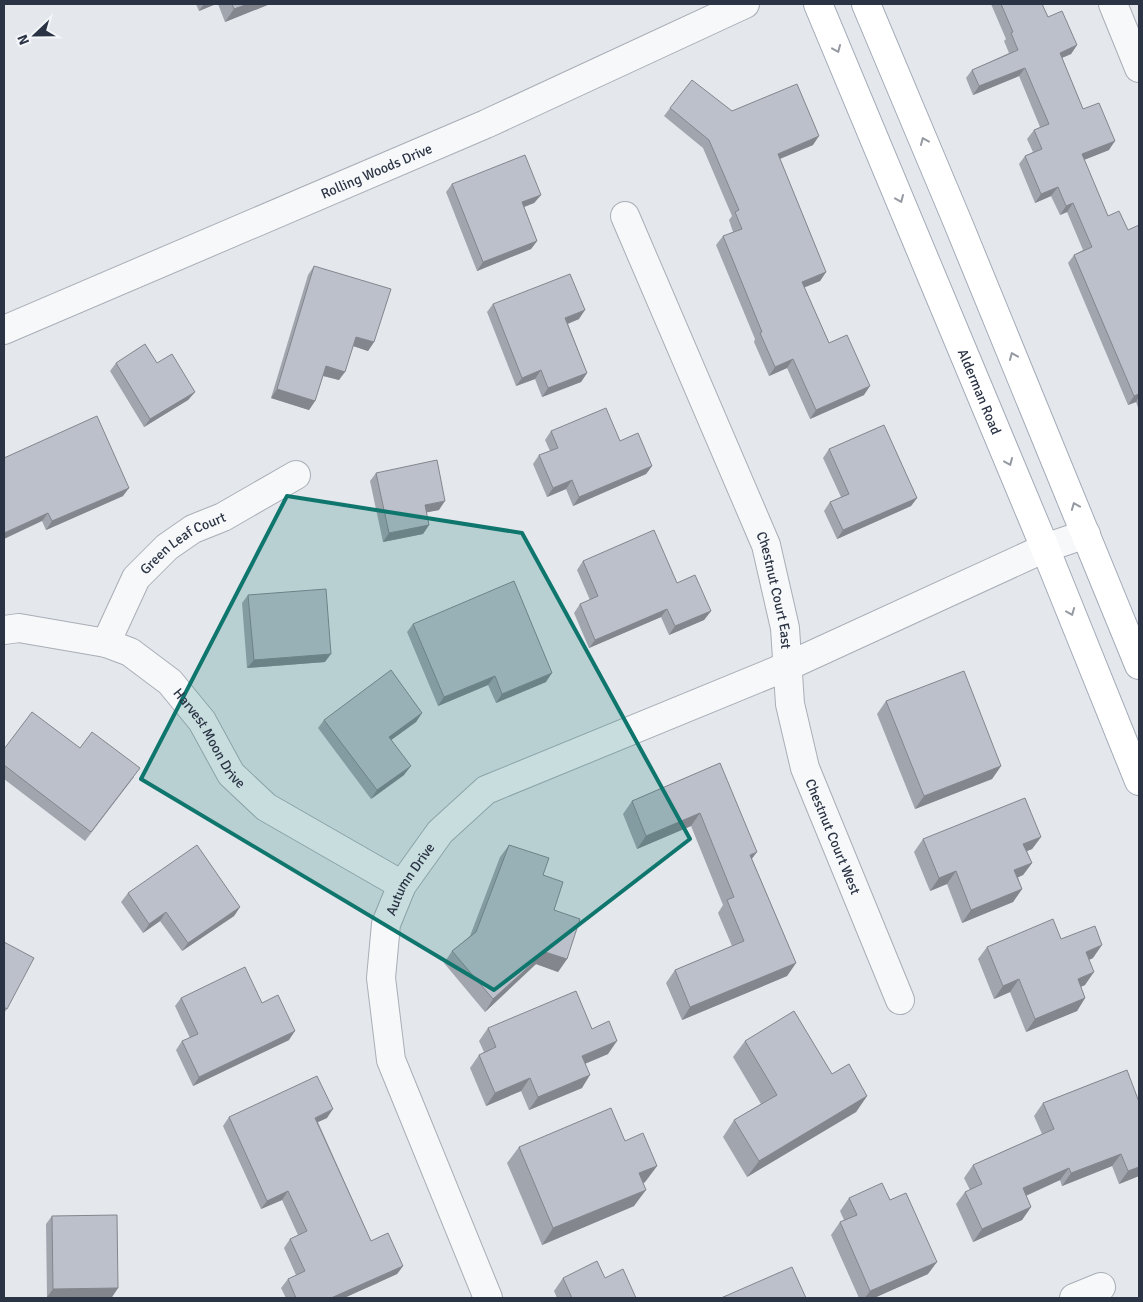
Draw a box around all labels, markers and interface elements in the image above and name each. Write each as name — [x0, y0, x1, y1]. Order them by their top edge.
north arrow — [10, 10, 60, 60]
text: N — [14, 32, 33, 47]
one-way arrow — [830, 44, 841, 53]
one-way arrow — [919, 137, 930, 146]
street label: Rolling Woods Drive — [318, 140, 435, 203]
one-way arrow — [894, 194, 904, 202]
street label: Alderman Road — [954, 347, 1005, 437]
one-way arrow — [1009, 352, 1019, 361]
one-way arrow — [1003, 457, 1013, 466]
one-way arrow — [1070, 502, 1081, 511]
street label: Green Leaf Court — [137, 509, 229, 578]
street label: Chestnut Court East — [752, 529, 794, 650]
one-way arrow — [1065, 607, 1075, 616]
street label: Harvest Moon Drive — [170, 685, 249, 792]
street label: Chestnut Court West — [801, 776, 864, 897]
street label: Autumn Drive — [382, 840, 438, 918]

